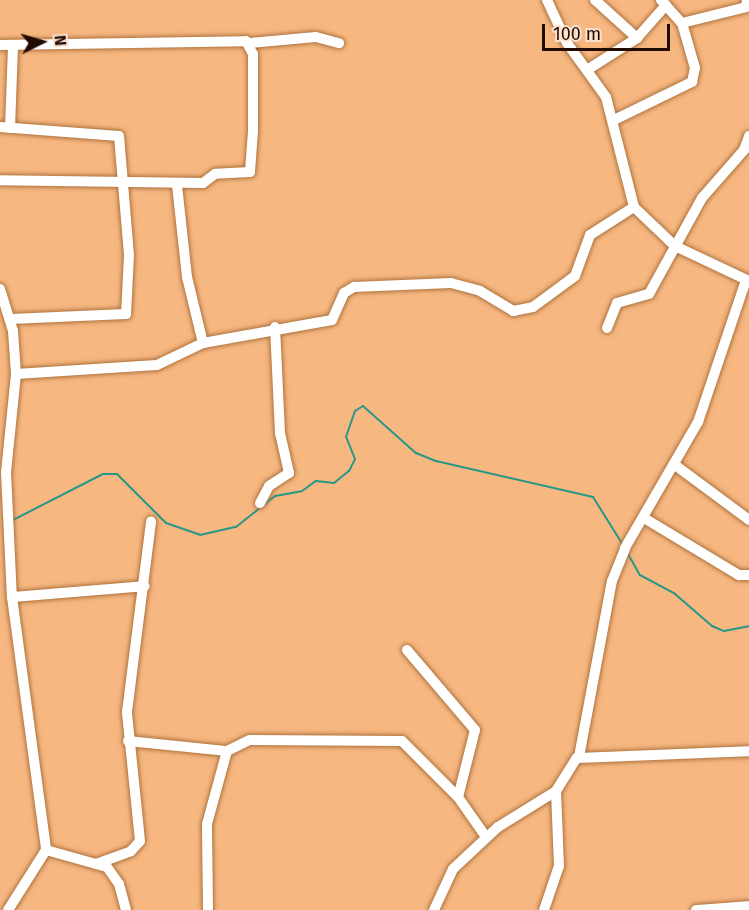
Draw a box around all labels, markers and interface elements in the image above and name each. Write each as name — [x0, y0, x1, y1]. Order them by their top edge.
north arrow — [12, 12, 72, 72]
scale bar — [545, 12, 672, 50]
text: 100 m — [553, 23, 601, 45]
text: N — [51, 34, 70, 46]

